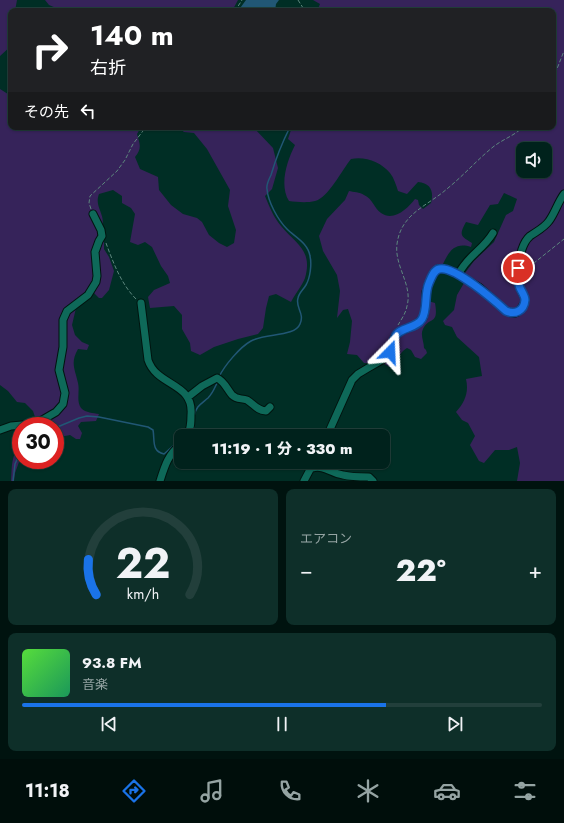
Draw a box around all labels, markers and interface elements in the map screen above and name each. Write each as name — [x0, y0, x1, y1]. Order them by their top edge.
text: 140 m — [90, 15, 174, 56]
icon: right — [24, 24, 76, 76]
text: 右折 — [90, 55, 126, 81]
icon: left — [77, 100, 99, 122]
text: その先 — [24, 101, 69, 123]
map controls — [516, 142, 552, 178]
button: sound — [516, 142, 552, 178]
pin — [501, 251, 535, 285]
icon: arrive — [507, 257, 529, 279]
position arrow — [369, 331, 411, 373]
speed limit sign: 30 — [12, 417, 64, 469]
text: 11:19 · 1 分 · 330 m — [212, 438, 352, 460]
text: エアコン — [300, 529, 352, 548]
text: 22 — [116, 533, 170, 594]
text: 22° — [396, 549, 446, 592]
text: − — [300, 554, 313, 586]
text: + — [528, 554, 542, 586]
text: km/h — [127, 584, 159, 604]
text: 93.8 FM — [82, 652, 142, 674]
text: 音楽 — [82, 675, 108, 694]
icon: previous — [98, 713, 120, 735]
icon: pause — [271, 713, 293, 735]
icon: next — [444, 713, 466, 735]
icon: directions — [120, 777, 148, 805]
icon: music — [198, 777, 226, 805]
icon: phone — [276, 777, 304, 805]
icon: climate — [354, 777, 382, 805]
icon: car — [433, 777, 461, 805]
icon: filters — [511, 777, 539, 805]
text: 11:18 — [25, 778, 70, 804]

